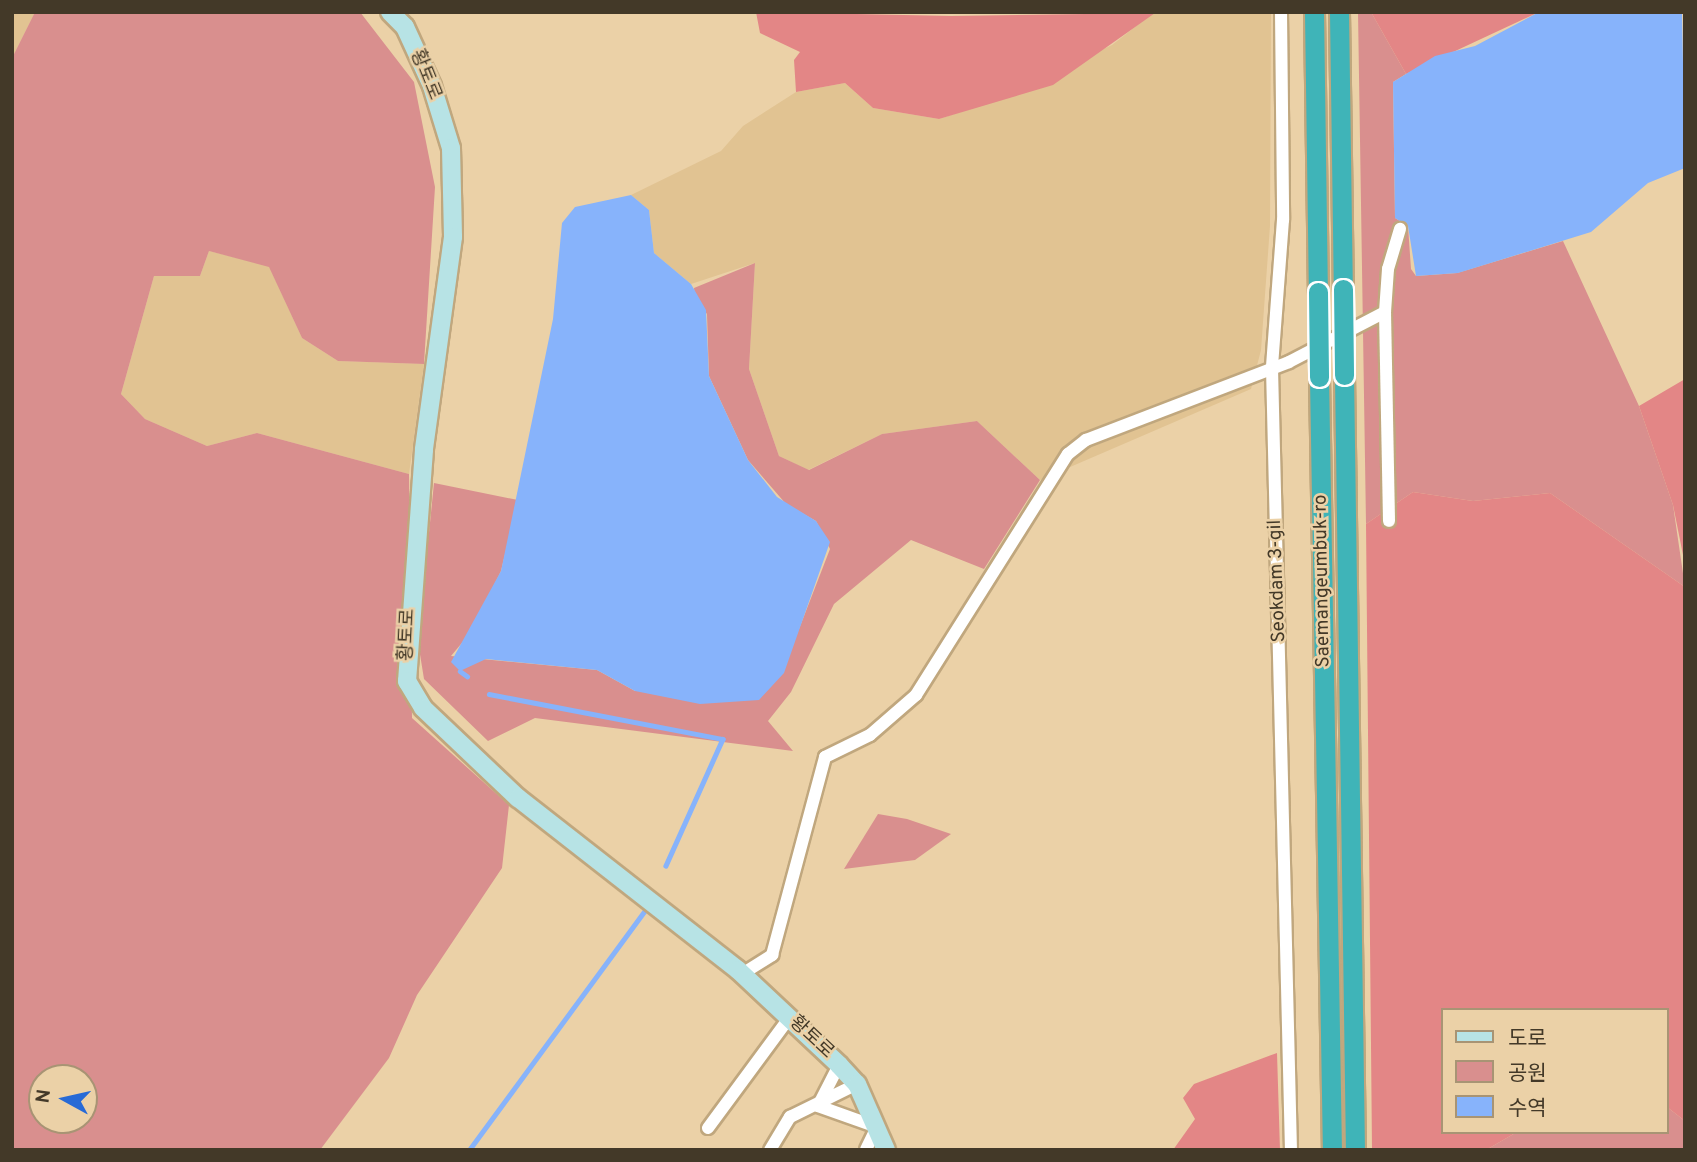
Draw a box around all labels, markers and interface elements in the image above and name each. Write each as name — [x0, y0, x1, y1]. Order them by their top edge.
street label: 황토로 — [405, 46, 445, 104]
street label: Saemangeumbuk-ro — [1310, 494, 1336, 668]
street label: Seokdam 3-gil — [1264, 519, 1292, 643]
street label: 황토로 — [395, 608, 421, 662]
legend — [1442, 1008, 1669, 1134]
street label: 황토로 — [784, 1012, 838, 1064]
text: 도로 — [1508, 1026, 1547, 1053]
text: 공원 — [1508, 1061, 1547, 1088]
north arrow — [28, 1064, 98, 1134]
text: N — [31, 1088, 57, 1105]
text: 수역 — [1508, 1096, 1547, 1123]

